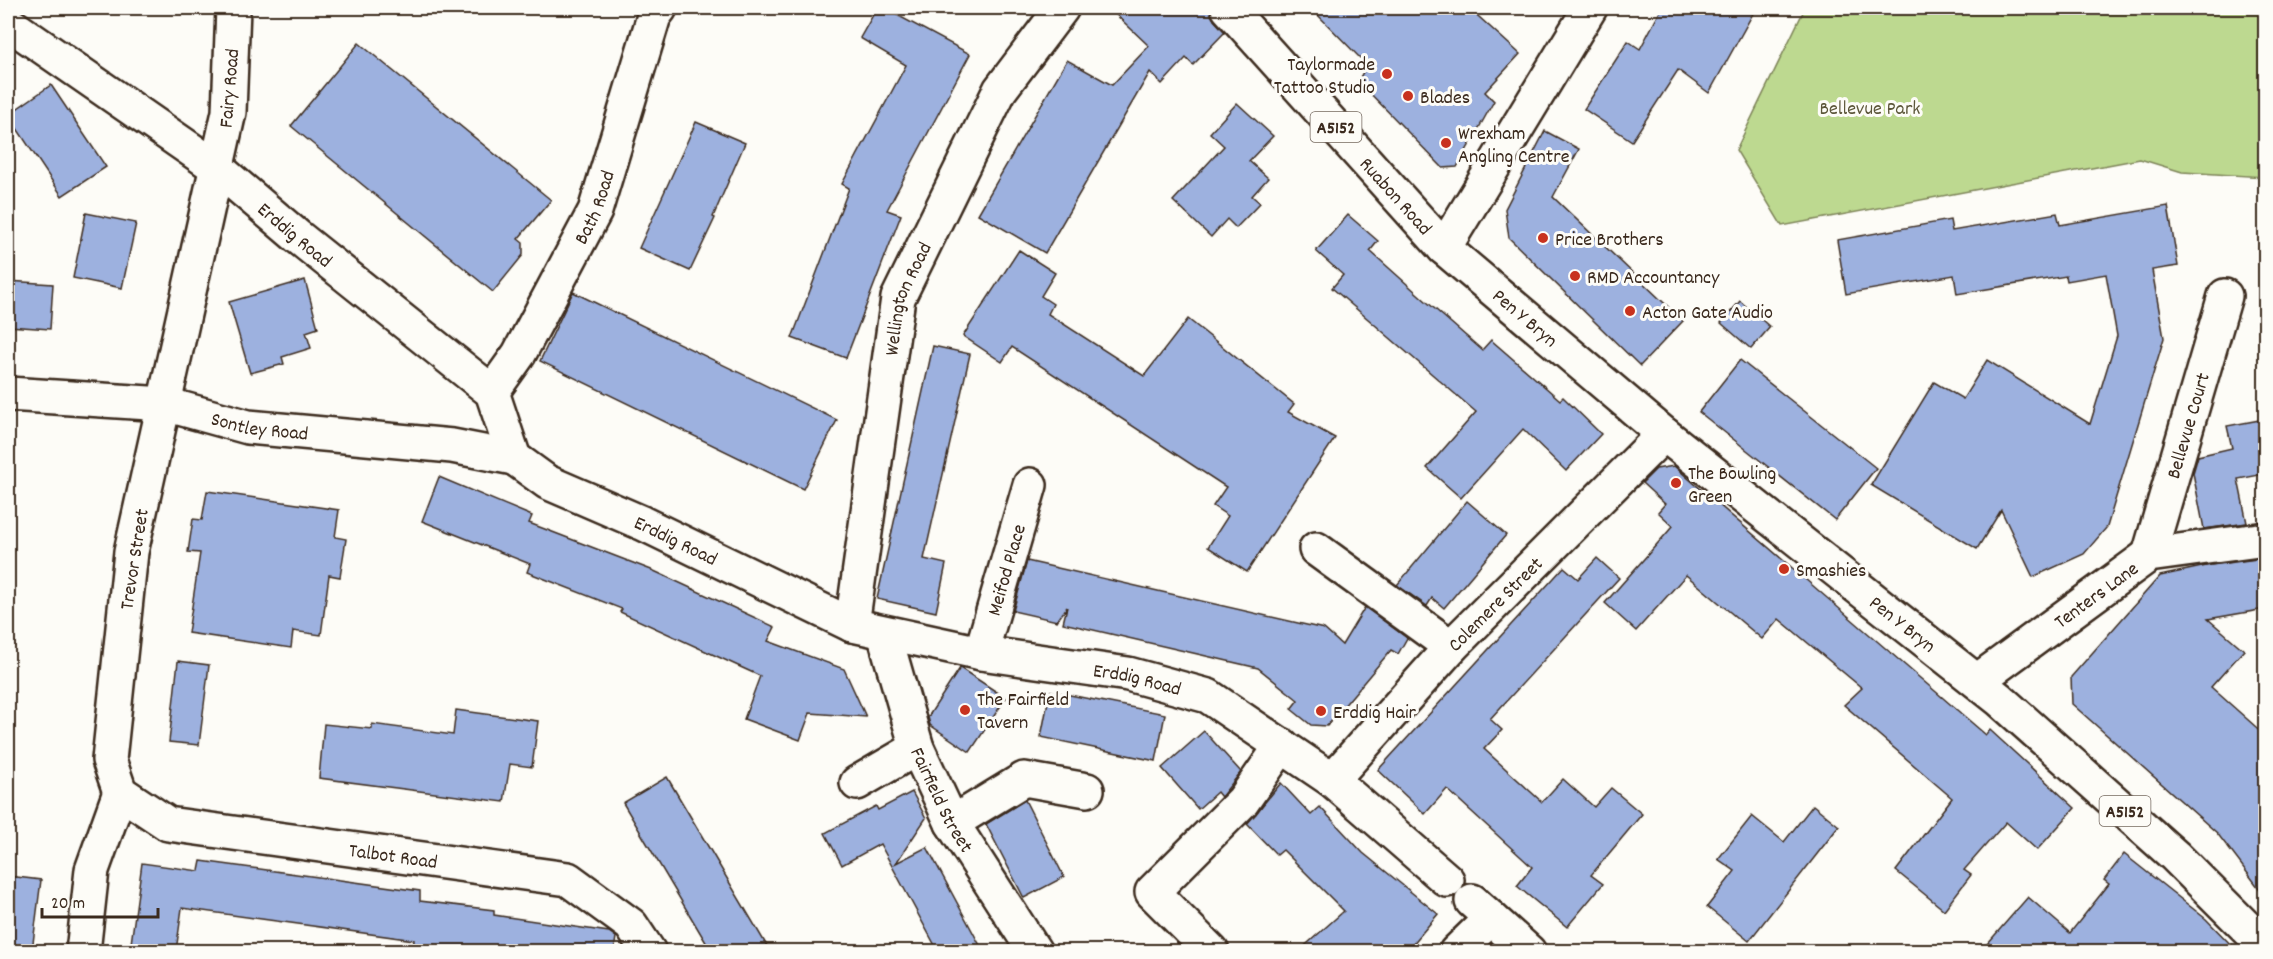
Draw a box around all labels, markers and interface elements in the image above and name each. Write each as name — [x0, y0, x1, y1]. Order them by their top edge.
street label: Fairy Road — [214, 47, 248, 129]
place label: Taylormade Tattoo Studio — [1274, 52, 1375, 103]
marker: Taylormade Tattoo Studio — [1380, 67, 1394, 81]
place label: Blades — [1420, 85, 1470, 113]
marker: Blades — [1401, 89, 1415, 103]
park label: Bellevue Park — [1819, 96, 1921, 124]
road number: A5152 — [1310, 112, 1362, 142]
place label: Wrexham Angling Centre — [1458, 121, 1570, 172]
marker: Wrexham Angling Centre — [1439, 136, 1453, 150]
street label: Ruabon Road — [1352, 152, 1437, 243]
street label: Bath Road — [569, 167, 623, 250]
street label: Erddig Road — [250, 197, 337, 276]
place label: Price Brothers — [1555, 227, 1664, 255]
marker: Price Brothers — [1536, 231, 1550, 245]
street label: Wellington Road — [879, 238, 940, 358]
place label: RMD Accountancy — [1587, 265, 1720, 293]
marker: RMD Accountancy — [1568, 269, 1582, 283]
street label: Pen Y Bryn — [1485, 284, 1563, 355]
place label: Acton Gate Audio — [1642, 300, 1773, 328]
marker: Acton Gate Audio — [1623, 304, 1637, 318]
street label: Bellevue Court — [2161, 370, 2219, 483]
street label: Sontley Road — [207, 406, 309, 450]
place label: The Bowling Green — [1688, 461, 1776, 512]
marker: The Bowling Green — [1669, 476, 1683, 490]
street label: Trevor Street — [114, 507, 158, 612]
street label: Erddig Road — [629, 510, 721, 575]
street label: Meifod Place — [982, 521, 1035, 619]
street label: Colemere Street — [1443, 552, 1551, 659]
street label: Tenters Lane — [2049, 556, 2145, 637]
place label: Smashies — [1796, 558, 1866, 586]
marker: Smashies — [1777, 562, 1791, 576]
street label: Pen Y Bryn — [1862, 590, 1941, 661]
street label: Erddig Road — [1091, 658, 1184, 705]
place label: The Fairfield Tavern — [977, 687, 1069, 738]
place label: Erddig Hair — [1333, 700, 1417, 728]
marker: The Fairfield Tavern — [958, 703, 972, 717]
marker: Erddig Hair — [1314, 704, 1328, 718]
street label: Fairfield Street — [902, 743, 979, 859]
road number: A5152 — [2100, 796, 2150, 826]
street label: Talbot Road — [347, 838, 439, 878]
scale bar — [42, 881, 158, 919]
text: 20 m — [51, 892, 85, 917]

